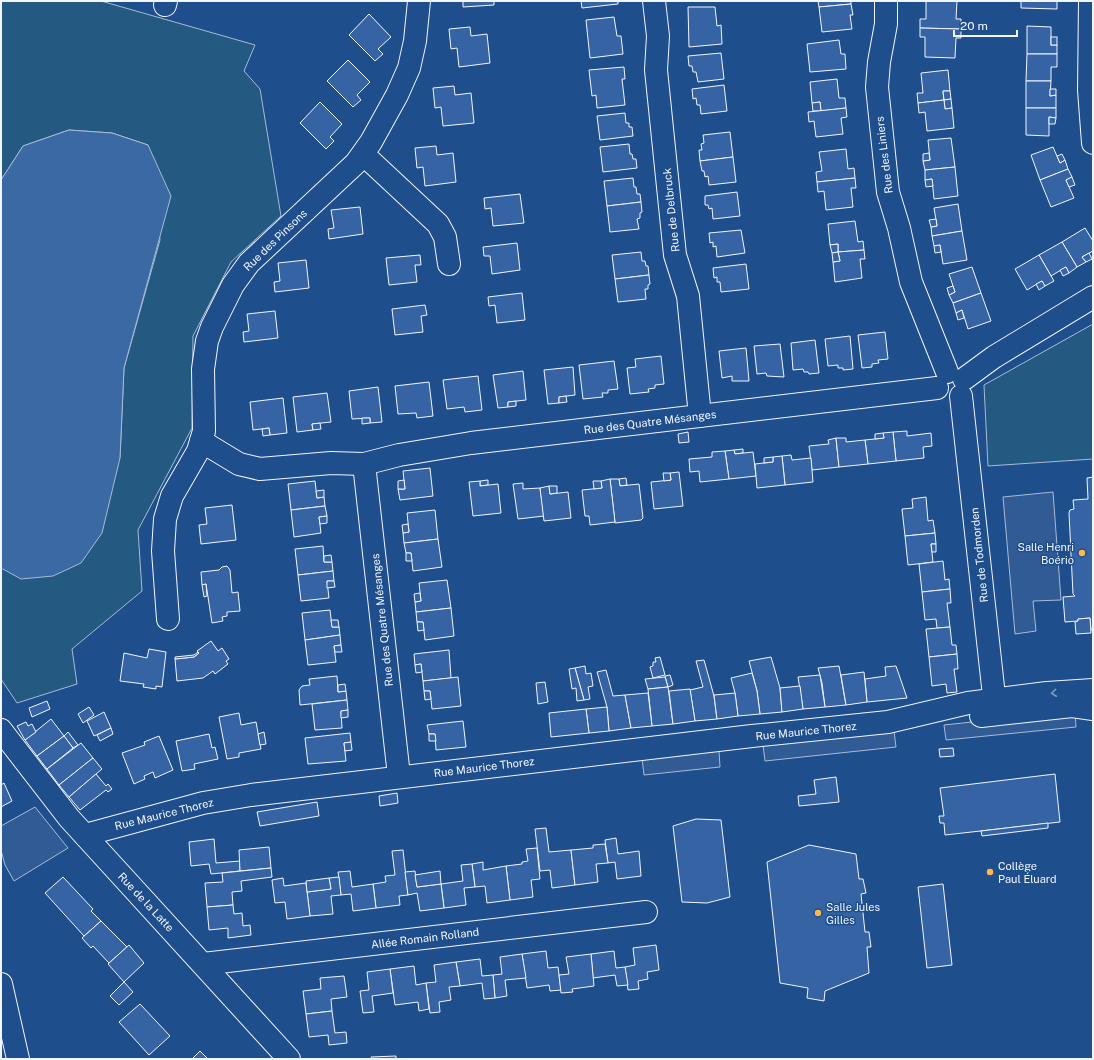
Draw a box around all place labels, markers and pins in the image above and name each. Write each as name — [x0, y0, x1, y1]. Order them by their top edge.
place label: Salle Henri Boério — [1018, 541, 1074, 566]
marker: Salle Henri Boério — [1077, 548, 1087, 558]
place label: Collège Paul Éluard — [998, 860, 1057, 885]
marker: Collège Paul Éluard — [985, 867, 995, 877]
place label: Salle Jules Gilles — [826, 901, 880, 926]
marker: Salle Jules Gilles — [813, 908, 823, 918]

